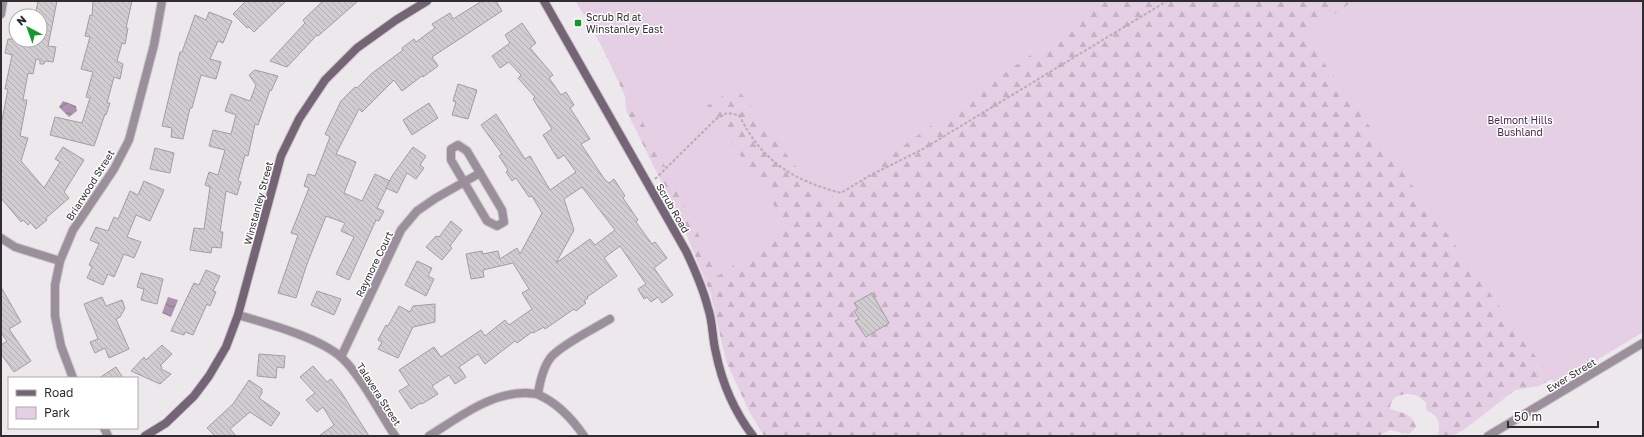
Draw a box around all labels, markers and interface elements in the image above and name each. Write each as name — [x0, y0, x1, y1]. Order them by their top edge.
north arrow — [8, 8, 48, 48]
place label: Scrub Rd at Winstanley East — [586, 11, 663, 35]
text: N — [14, 12, 29, 28]
marker: Scrub Rd at Winstanley East — [573, 18, 583, 28]
park label: Belmont Hills Bushland — [1487, 114, 1553, 138]
street label: Briarwood Street — [63, 147, 117, 223]
street label: Winstanley Street — [241, 160, 275, 246]
street label: Scrub Road — [654, 181, 692, 235]
street label: Raymore Court — [353, 229, 395, 299]
street label: Ewer Street — [1544, 355, 1598, 395]
street label: Talavera Street — [354, 360, 404, 428]
legend — [8, 377, 138, 429]
text: Road — [44, 385, 73, 400]
scale bar — [1508, 403, 1598, 429]
text: Park — [44, 405, 70, 420]
text: 50 m — [1514, 409, 1542, 424]

